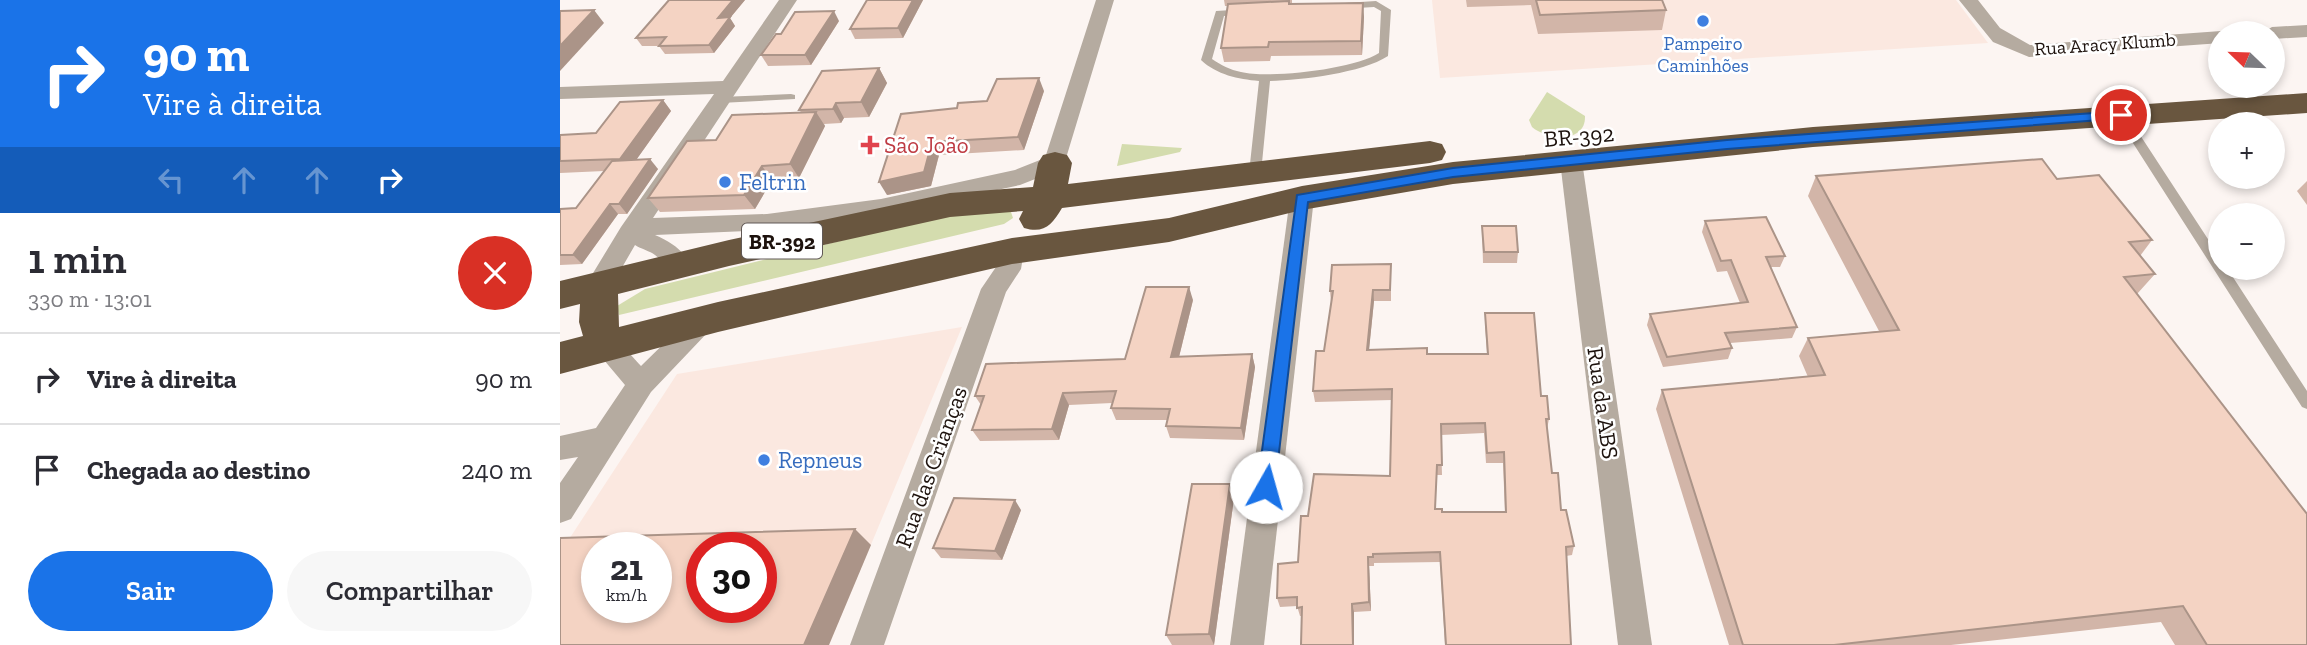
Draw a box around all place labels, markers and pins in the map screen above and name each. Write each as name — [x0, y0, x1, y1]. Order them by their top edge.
marker: Pampeiro Caminhões — [1695, 13, 1711, 29]
place label: Pampeiro Caminhões — [1657, 32, 1749, 77]
pin — [2091, 85, 2151, 145]
place label: São João — [884, 131, 969, 159]
marker: São João — [862, 137, 878, 153]
place label: Feltrin — [739, 168, 806, 196]
marker: Feltrin — [717, 174, 733, 190]
place label: Repneus — [778, 446, 862, 474]
marker: Repneus — [756, 452, 772, 468]

